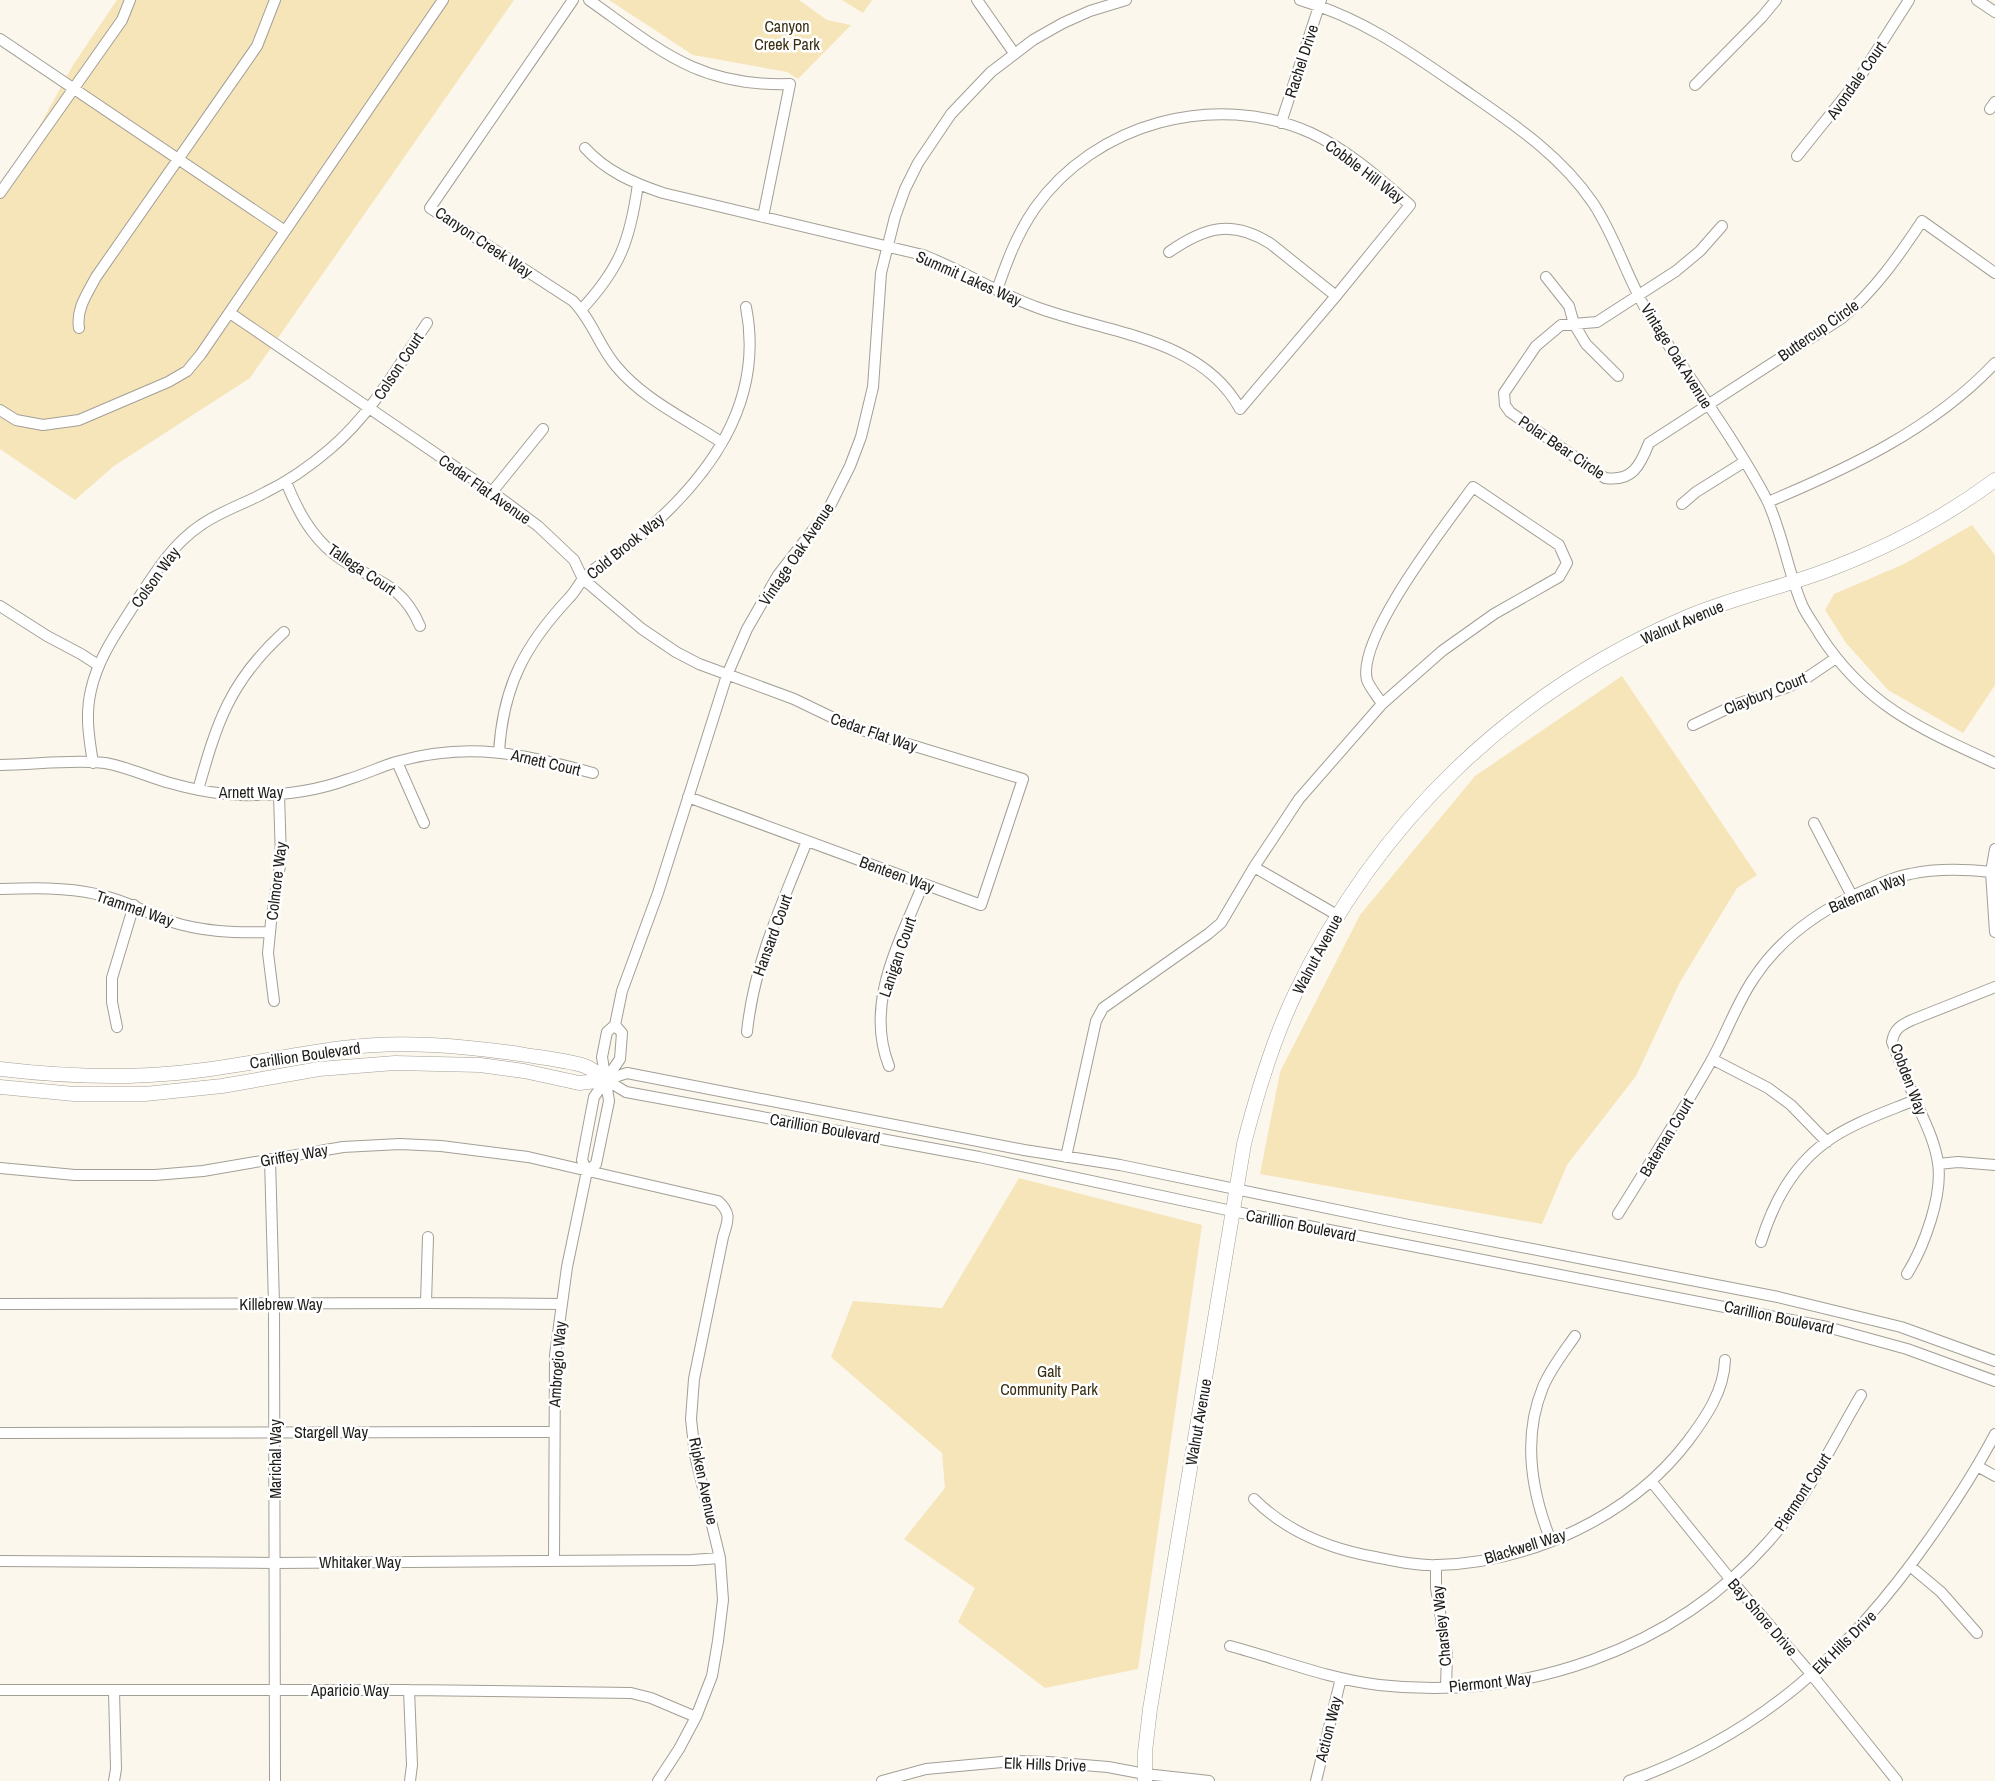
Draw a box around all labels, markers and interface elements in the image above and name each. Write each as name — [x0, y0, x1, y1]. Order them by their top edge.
park label: Canyon Creek Park — [754, 15, 820, 55]
street label: Rachel Drive — [1279, 22, 1323, 100]
street label: Avondale Court — [1821, 36, 1891, 124]
street label: Cobble Hill Way — [1321, 134, 1409, 208]
street label: Canyon Creek Way — [431, 201, 537, 283]
street label: Summit Lakes Way — [913, 245, 1026, 311]
street label: Buttercup Circle — [1773, 294, 1863, 366]
street label: Vintage Oak Avenue — [1636, 299, 1718, 413]
street label: Colson Court — [368, 328, 428, 404]
street label: Polar Bear Circle — [1514, 410, 1610, 484]
street label: Cedar Flat Avenue — [434, 449, 536, 529]
street label: Vintage Oak Avenue — [753, 498, 839, 610]
street label: Cold Brook Way — [581, 508, 669, 584]
street label: Tallega Court — [324, 538, 401, 600]
street label: Colson Way — [125, 542, 185, 612]
street label: Walnut Avenue — [1637, 595, 1727, 649]
street label: Claybury Court — [1720, 666, 1810, 720]
street label: Cedar Flat Way — [828, 707, 921, 757]
street label: Arnett Court — [508, 743, 583, 781]
street label: Arnett Way — [218, 781, 284, 803]
street label: Colmore Way — [260, 840, 292, 922]
street label: Benteen Way — [856, 850, 938, 898]
street label: Bateman Way — [1825, 866, 1909, 918]
street label: Trammel Way — [93, 884, 177, 932]
street label: Hansard Court — [747, 891, 797, 979]
street label: Walnut Avenue — [1287, 910, 1347, 998]
street label: Lanigan Court — [873, 914, 921, 1000]
street label: Carillion Boulevard — [248, 1036, 362, 1074]
street label: Cobden Way — [1885, 1040, 1933, 1119]
street label: Bateman Court — [1634, 1093, 1698, 1180]
street label: Carillion Boulevard — [768, 1107, 882, 1149]
street label: Griffey Way — [258, 1138, 330, 1172]
street label: Carillion Boulevard — [1244, 1204, 1358, 1246]
street label: Killebrew Way — [239, 1293, 323, 1315]
street label: Carillion Boulevard — [1722, 1295, 1836, 1339]
street label: Ambrogio Way — [543, 1320, 571, 1409]
park label: Galt Community Park — [1000, 1360, 1098, 1400]
street label: Walnut Avenue — [1180, 1377, 1216, 1467]
street label: Marichal Way — [264, 1419, 286, 1499]
street label: Stargell Way — [294, 1421, 368, 1443]
street label: Ripken Avenue — [684, 1435, 724, 1527]
street label: Piermont Court — [1769, 1448, 1836, 1535]
street label: Blackwell Way — [1482, 1523, 1569, 1569]
street label: Whitaker Way — [319, 1551, 401, 1573]
street label: Bay Shore Drive — [1723, 1573, 1803, 1661]
street label: Charsley Way — [1426, 1584, 1456, 1668]
street label: Elk Hills Drive — [1807, 1605, 1881, 1679]
street label: Piermont Way — [1448, 1667, 1533, 1697]
street label: Aparicio Way — [310, 1679, 390, 1701]
street label: Action Way — [1309, 1694, 1347, 1765]
street label: Elk Hills Drive — [1003, 1752, 1087, 1776]

